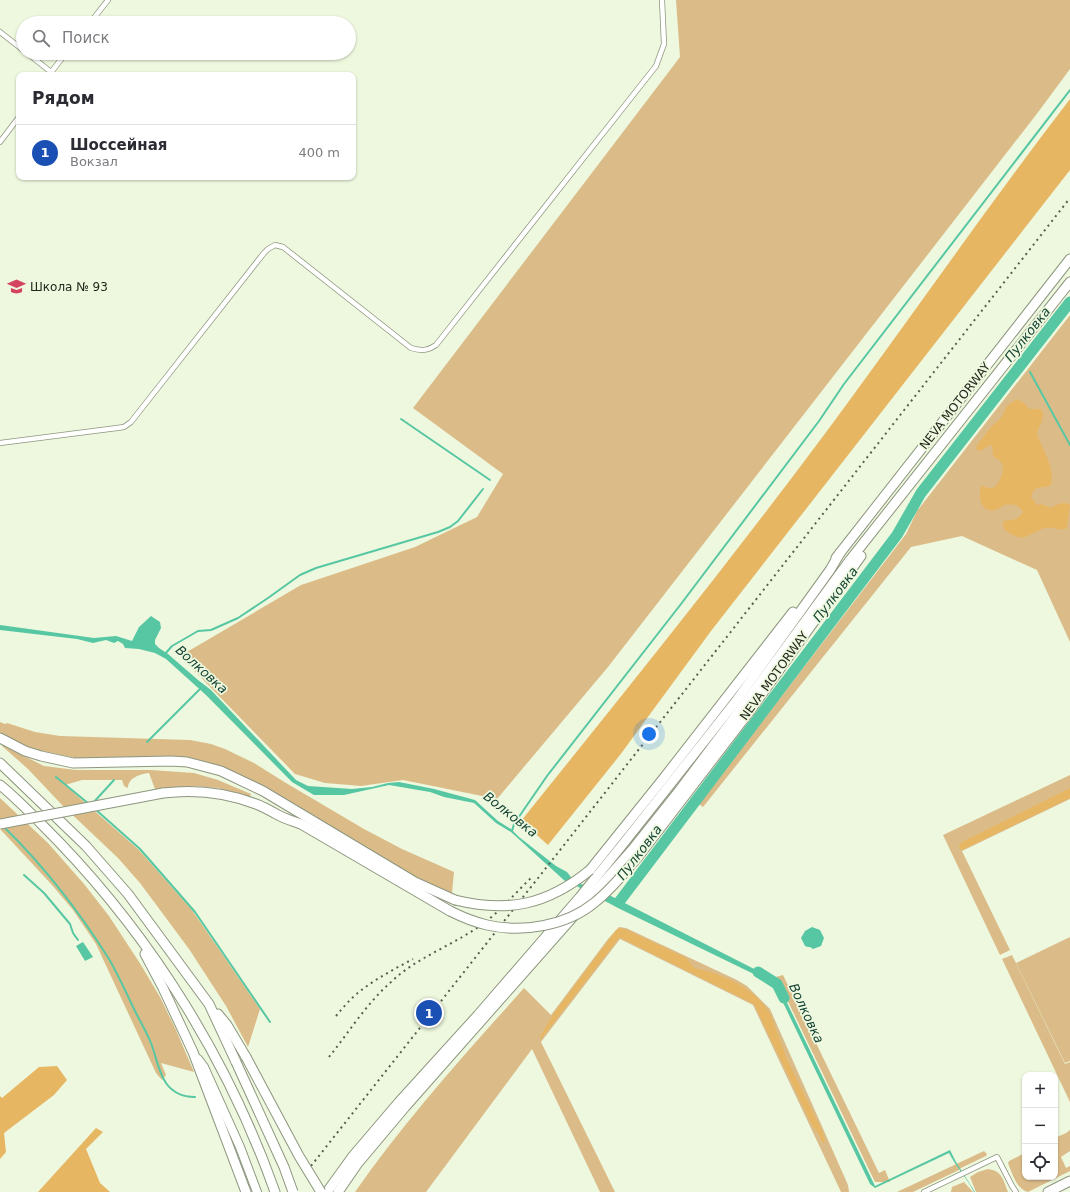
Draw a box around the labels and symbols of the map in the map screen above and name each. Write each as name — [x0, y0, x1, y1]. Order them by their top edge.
school or university icon: Школа № 93 — [7, 277, 27, 297]
place label: Школа № 93 — [30, 280, 108, 294]
water label: Пулковка — [1001, 304, 1053, 365]
street label: NEVA MOTORWAY — [917, 359, 994, 452]
water label: Пулковка — [810, 564, 861, 625]
street label: NEVA MOTORWAY — [737, 628, 811, 723]
water label: Волковка — [173, 642, 231, 697]
your location — [639, 724, 659, 744]
water label: Волковка — [481, 789, 541, 840]
water label: Пулковка — [614, 822, 665, 883]
water label: Волковка — [786, 981, 827, 1046]
pin: 1 — [416, 998, 442, 1028]

